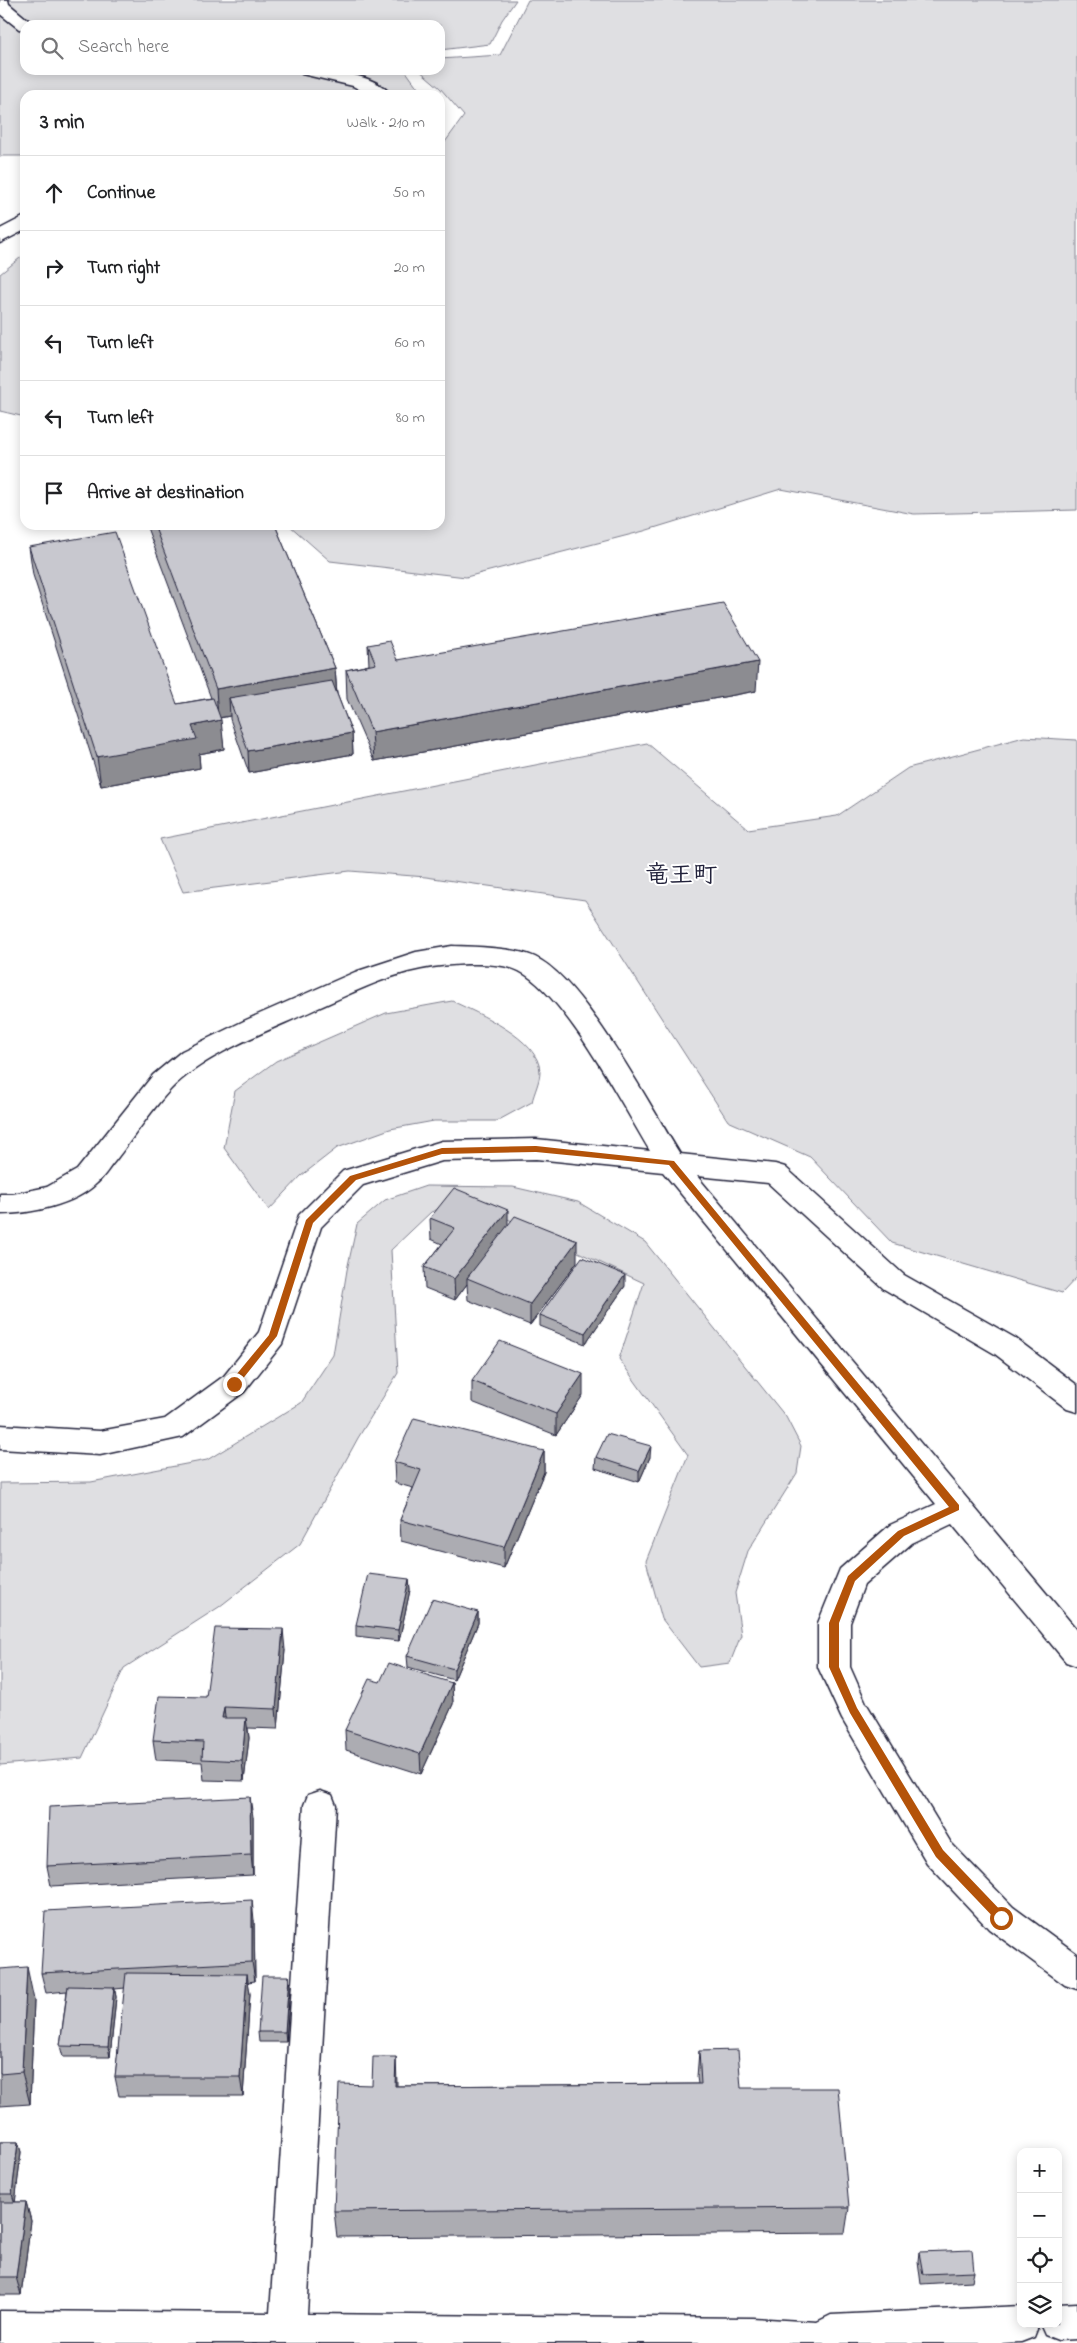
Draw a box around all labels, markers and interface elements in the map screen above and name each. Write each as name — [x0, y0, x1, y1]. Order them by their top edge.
search box — [20, 20, 445, 75]
icon: search — [38, 34, 66, 62]
text: Search here — [78, 34, 169, 61]
text: 3 min — [40, 108, 84, 138]
text: Walk · 210 m — [346, 111, 425, 135]
icon: ahead — [40, 179, 68, 207]
text: Continue — [87, 180, 155, 207]
text: 50 m — [393, 181, 425, 205]
icon: right — [40, 254, 68, 282]
text: Turn right — [87, 255, 160, 282]
text: 20 m — [394, 256, 425, 280]
icon: left — [40, 329, 68, 357]
text: Turn left — [87, 330, 154, 357]
text: 60 m — [395, 331, 425, 355]
icon: left — [40, 404, 68, 432]
text: Turn left — [87, 405, 154, 432]
text: 80 m — [396, 406, 425, 430]
icon: arrive — [40, 479, 68, 507]
text: Arrive at destination — [87, 480, 244, 507]
district label: 竜王町 — [645, 859, 717, 894]
route end — [223, 1373, 246, 1396]
route start — [990, 1907, 1013, 1930]
map controls — [1017, 2148, 1062, 2328]
button: + — [1017, 2148, 1062, 2193]
button: − — [1017, 2193, 1062, 2238]
button: locate — [1017, 2238, 1062, 2283]
button: layers — [1017, 2283, 1062, 2328]

